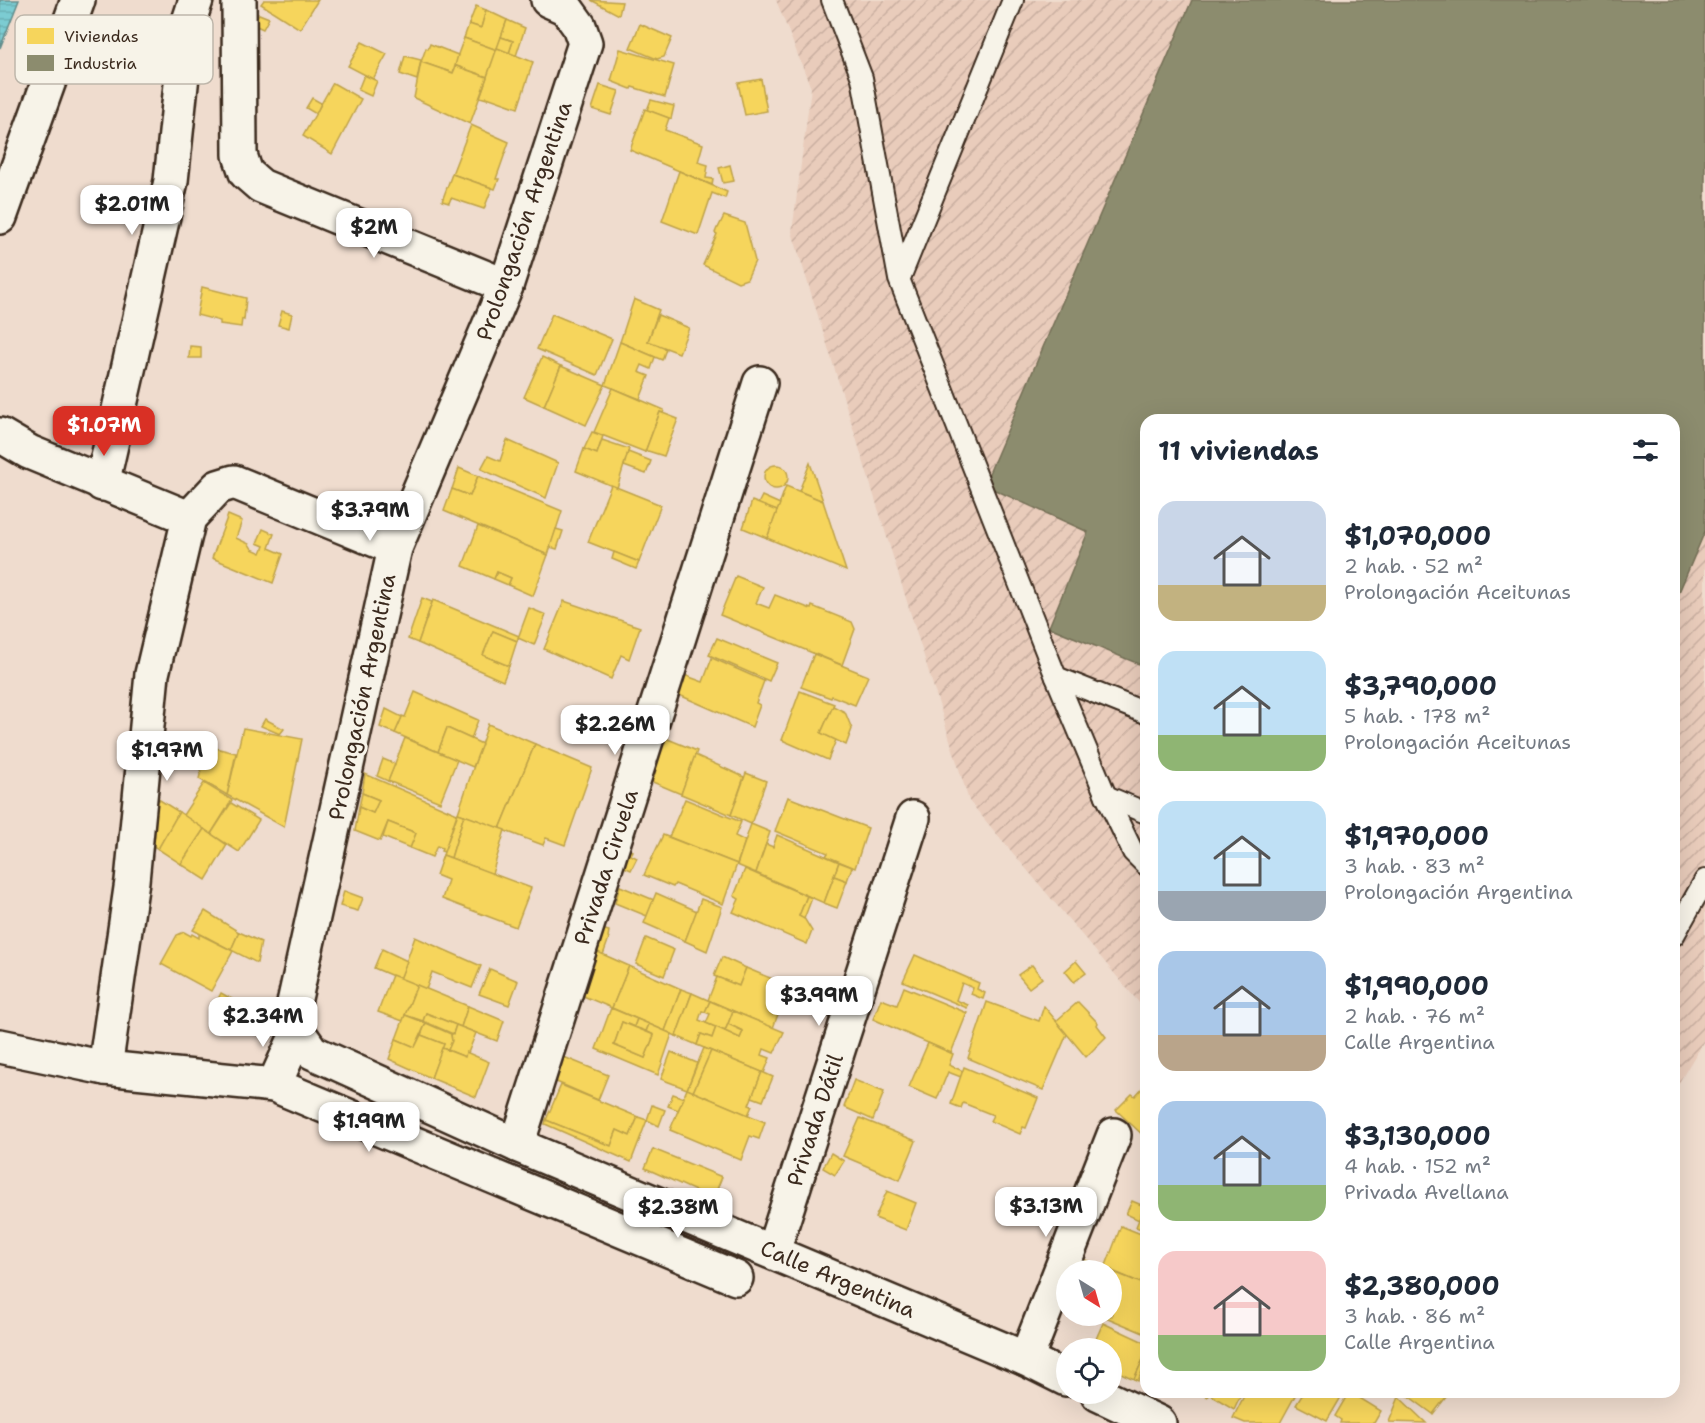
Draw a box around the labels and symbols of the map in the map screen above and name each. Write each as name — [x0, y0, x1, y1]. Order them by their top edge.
legend — [15, 15, 213, 84]
text: Viviendas — [64, 26, 139, 47]
text: Industria — [64, 53, 137, 74]
street label: Prolongación Argentina — [469, 97, 579, 345]
pin: $2.01M — [83, 185, 181, 236]
pin: $2M — [345, 208, 403, 259]
pin: $1.07M — [55, 406, 153, 457]
pin: $3.79M — [321, 491, 419, 542]
street label: Prolongación Argentina — [322, 571, 402, 823]
pin: $2.26M — [566, 705, 664, 756]
pin: $1.97M — [118, 731, 216, 782]
street label: Privada Ciruela — [567, 785, 645, 949]
pin: $3.99M — [770, 976, 868, 1027]
pin: $2.34M — [214, 997, 312, 1048]
street label: Privada Dátil — [780, 1050, 850, 1190]
pin: $1.99M — [320, 1102, 418, 1153]
pin: $3.13M — [997, 1187, 1095, 1238]
pin: $2.38M — [629, 1188, 727, 1239]
street label: Calle Argentina — [756, 1233, 920, 1325]
north arrow — [1056, 1260, 1122, 1326]

